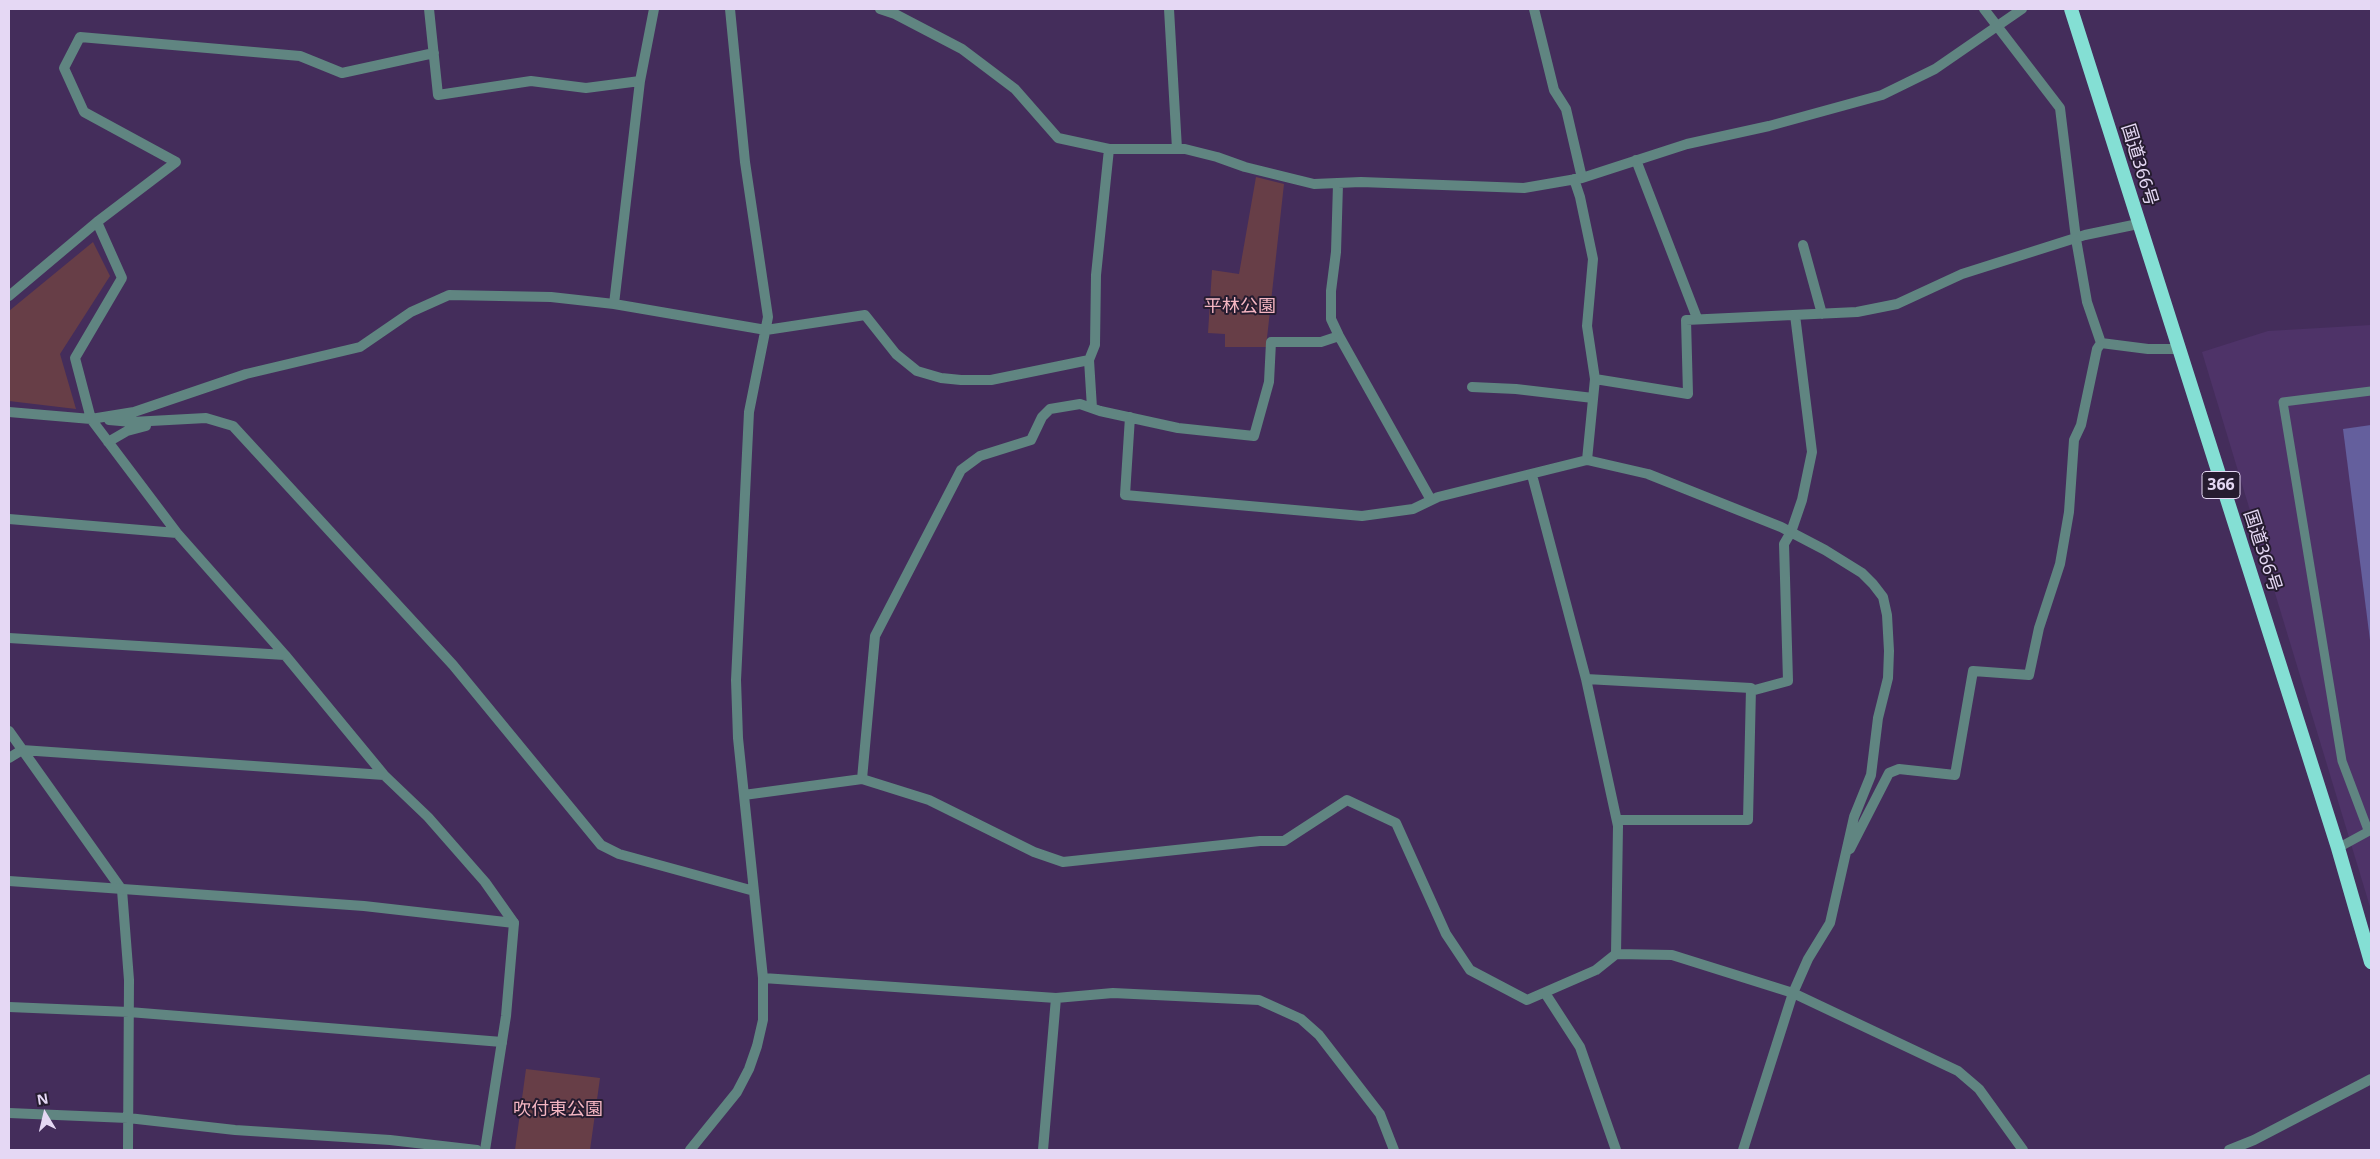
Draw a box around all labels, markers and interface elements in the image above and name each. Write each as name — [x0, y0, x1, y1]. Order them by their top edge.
street label: 国道366号 — [2116, 121, 2162, 209]
park label: 平林公園 — [1204, 296, 1276, 318]
road number: 366 — [2202, 472, 2240, 498]
street label: 国道366号 — [2239, 507, 2285, 595]
text: N — [35, 1088, 50, 1109]
north arrow — [20, 1089, 70, 1139]
park label: 吹付東公園 — [513, 1099, 603, 1121]

